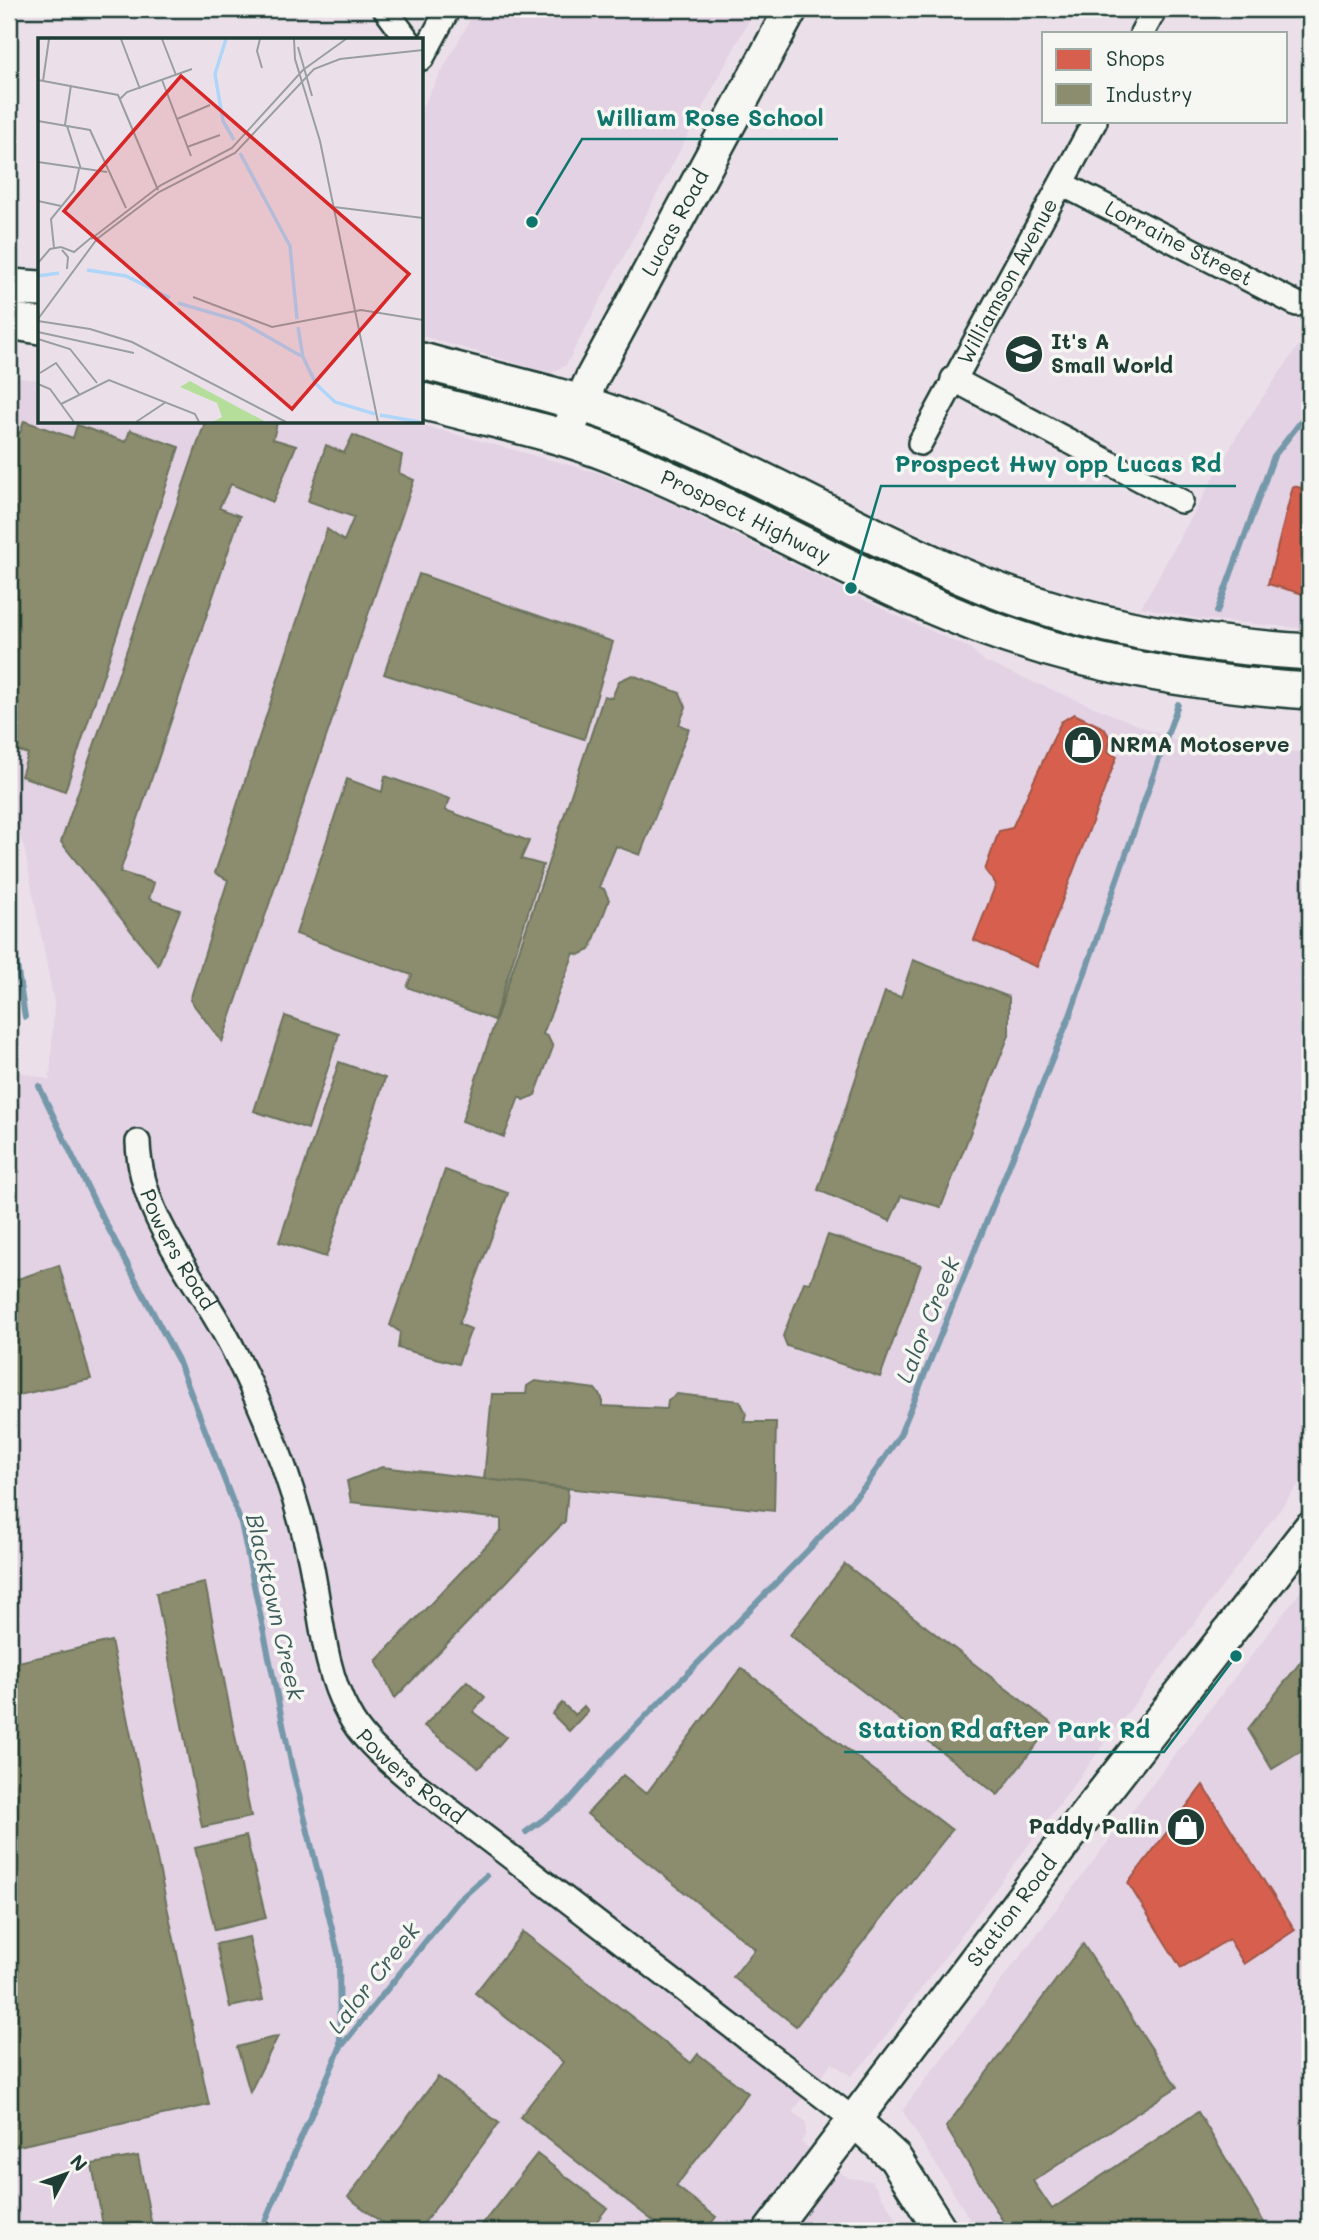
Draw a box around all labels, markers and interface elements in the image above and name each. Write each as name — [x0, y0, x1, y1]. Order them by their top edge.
legend — [1042, 32, 1288, 122]
inset map — [38, 38, 424, 424]
text: Shops — [1106, 44, 1165, 71]
text: Industry — [1106, 80, 1193, 107]
callout: William Rose School — [582, 95, 838, 139]
text: William Rose School — [596, 102, 824, 132]
street label: Lucas Road — [634, 164, 714, 280]
street label: Williamson Avenue — [950, 193, 1063, 369]
street label: Lorraine Street — [1101, 193, 1258, 291]
place label: It's A Small World — [1051, 327, 1173, 378]
school or university icon: It's A Small World — [1003, 333, 1045, 375]
callout: Prospect Hwy opp Lucas Rd — [881, 442, 1236, 486]
text: Prospect Hwy opp Lucas Rd — [895, 448, 1221, 478]
street label: Prospect Highway — [657, 462, 836, 568]
shop icon: NRMA Motoserve — [1062, 724, 1104, 766]
place label: NRMA Motoserve — [1110, 730, 1289, 757]
street label: Powers Road — [135, 1185, 223, 1314]
water label: Lalor Creek — [888, 1251, 966, 1387]
water label: Blacktown Creek — [240, 1511, 312, 1704]
callout: Station Rd after Park Rd — [844, 1708, 1164, 1752]
text: Station Rd after Park Rd — [858, 1714, 1150, 1744]
street label: Powers Road — [351, 1723, 471, 1829]
shop icon: Paddy Pallin — [1165, 1806, 1207, 1848]
place label: Paddy Pallin — [1029, 1812, 1159, 1840]
street label: Station Road — [960, 1849, 1062, 1972]
water label: Lalor Creek — [320, 1915, 427, 2039]
north arrow — [32, 2138, 102, 2208]
text: N — [65, 2149, 93, 2176]

